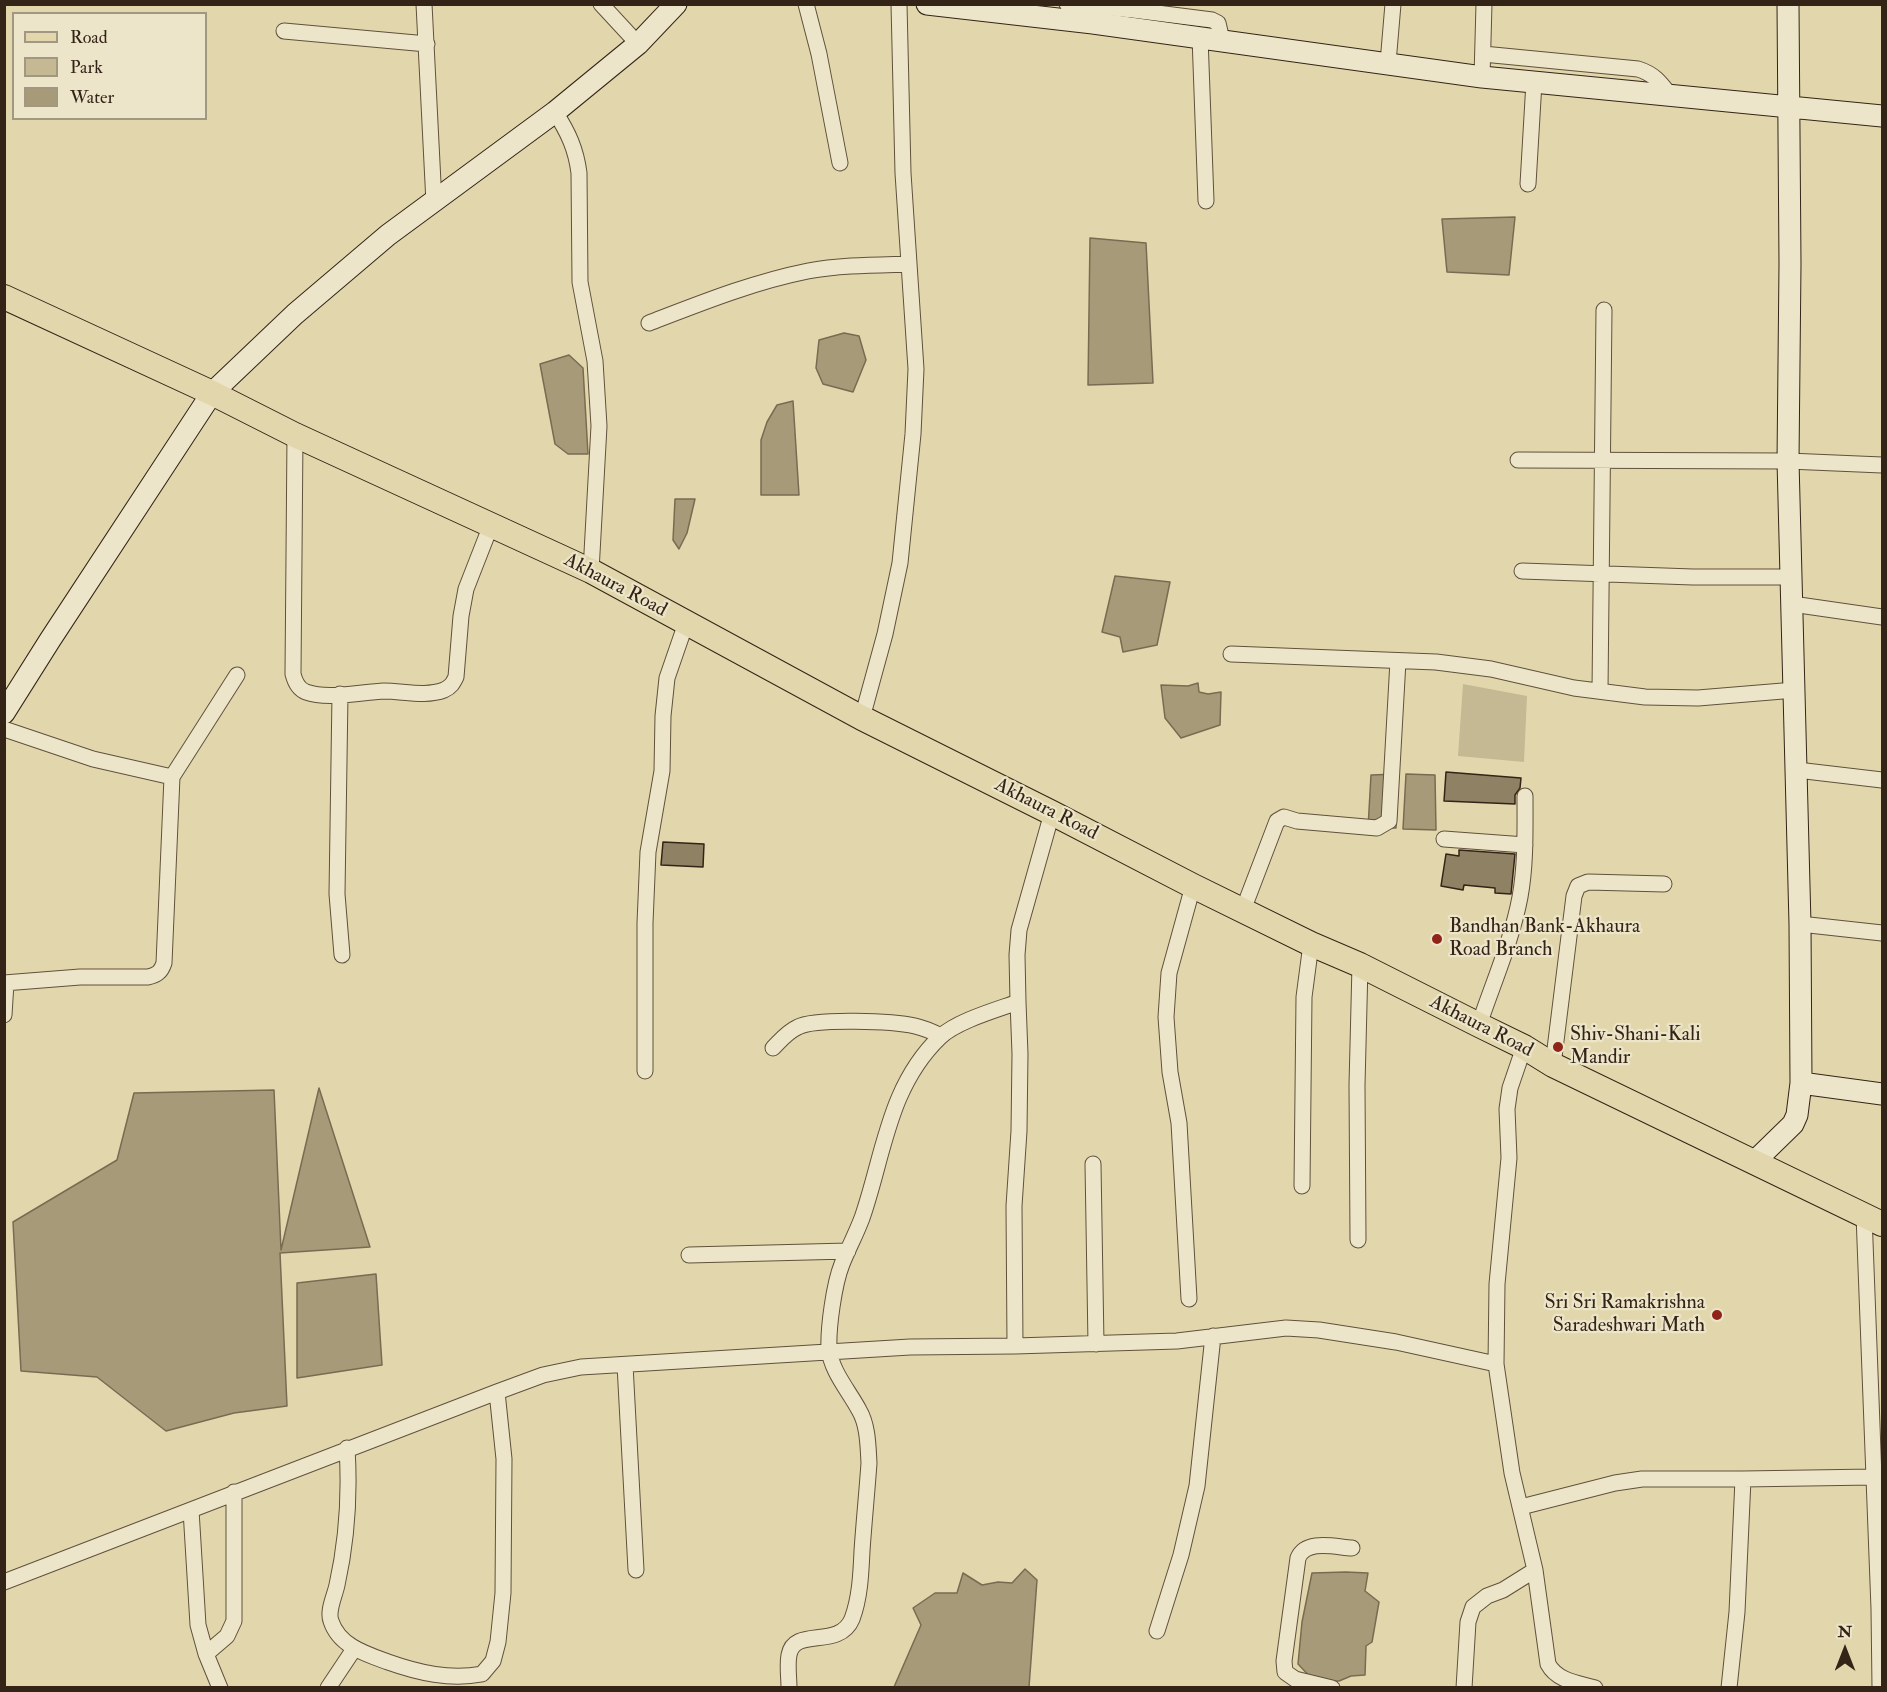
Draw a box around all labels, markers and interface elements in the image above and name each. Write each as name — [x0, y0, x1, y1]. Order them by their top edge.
legend — [12, 12, 207, 120]
text: Road — [70, 26, 108, 49]
text: Park — [70, 56, 103, 79]
text: Water — [70, 86, 114, 109]
street label: Akhaura Road — [560, 549, 670, 623]
street label: Akhaura Road — [990, 774, 1102, 846]
place label: Bandhan Bank-Akhaura Road Branch — [1449, 916, 1640, 963]
marker: Bandhan Bank-Akhaura Road Branch — [1430, 932, 1444, 946]
street label: Akhaura Road — [1425, 991, 1537, 1063]
place label: Shiv-Shani-Kali Mandir — [1570, 1024, 1701, 1071]
marker: Shiv-Shani-Kali Mandir — [1551, 1040, 1565, 1054]
place label: Sri Sri Ramakrishna Saradeshwari Math — [1544, 1292, 1705, 1339]
marker: Sri Sri Ramakrishna Saradeshwari Math — [1710, 1308, 1724, 1322]
north arrow — [1815, 1620, 1875, 1680]
text: N — [1838, 1622, 1852, 1642]

